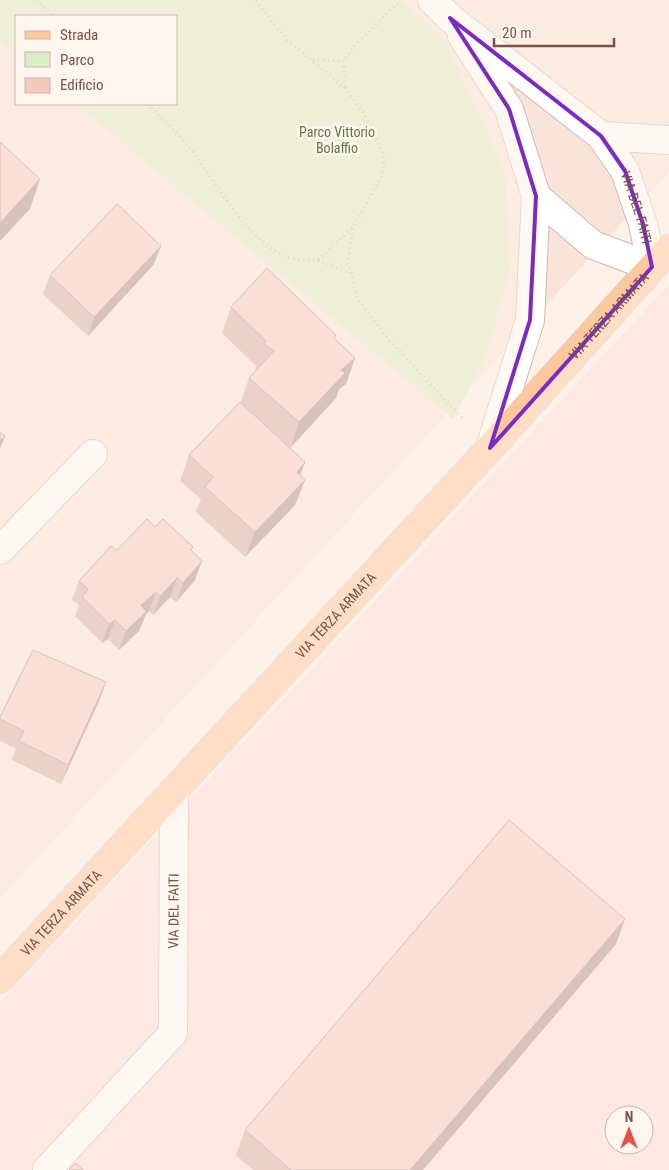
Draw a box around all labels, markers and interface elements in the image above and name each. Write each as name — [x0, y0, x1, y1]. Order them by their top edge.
legend — [15, 15, 178, 105]
scale bar — [494, 15, 614, 47]
text: 20 m — [502, 24, 532, 42]
text: Strada — [60, 26, 98, 44]
text: Parco — [60, 51, 94, 69]
text: Edificio — [60, 76, 103, 94]
park label: Parco Vittorio Bolaffio — [299, 124, 375, 156]
street label: VIA DEL FAITI — [618, 169, 655, 245]
street label: VIA TERZA ARMATA — [566, 269, 652, 363]
street label: VIA TERZA ARMATA — [292, 569, 379, 662]
street label: VIA TERZA ARMATA — [17, 867, 105, 959]
street label: VIA DEL FAITI — [165, 873, 182, 949]
north arrow — [604, 1105, 654, 1155]
text: N — [625, 1109, 633, 1125]

